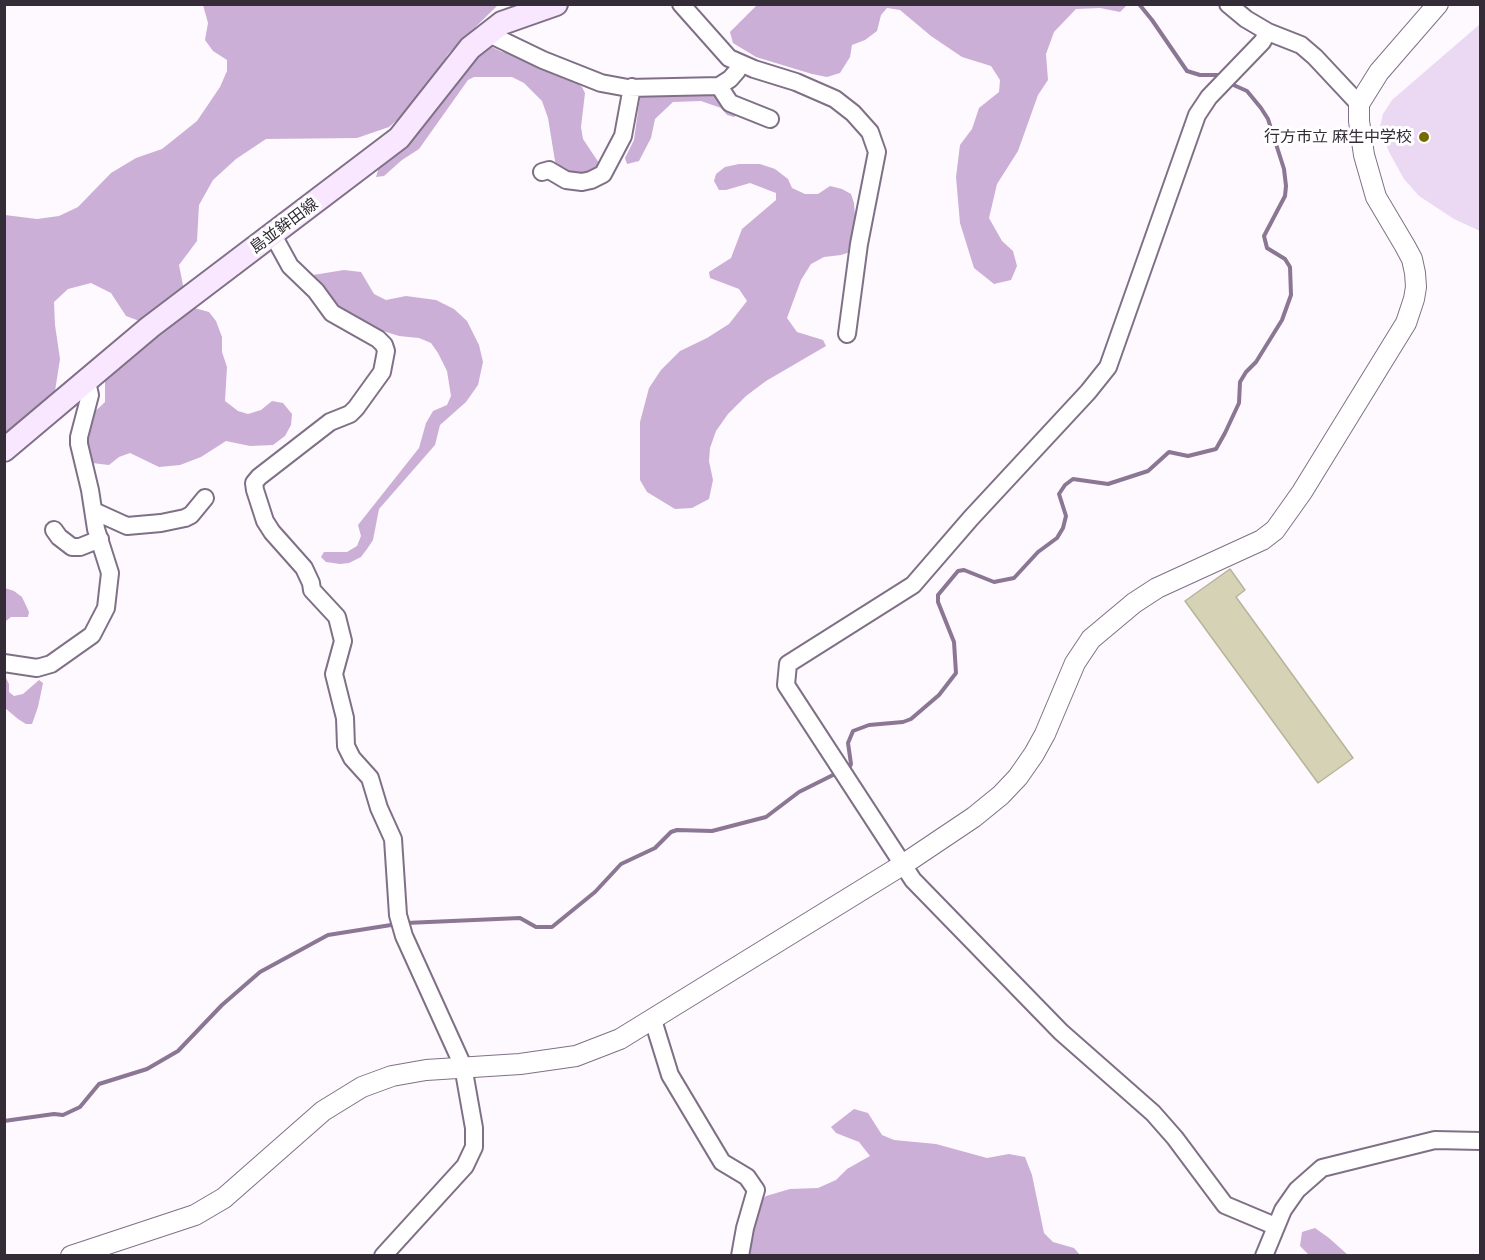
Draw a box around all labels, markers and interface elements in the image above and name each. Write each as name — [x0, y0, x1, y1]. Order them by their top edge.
place label: 行方市立 麻生中学校 — [1264, 127, 1412, 147]
marker: 行方市立 麻生中学校 — [1417, 130, 1431, 144]
street label: 島並鉾田線 — [246, 194, 322, 258]

